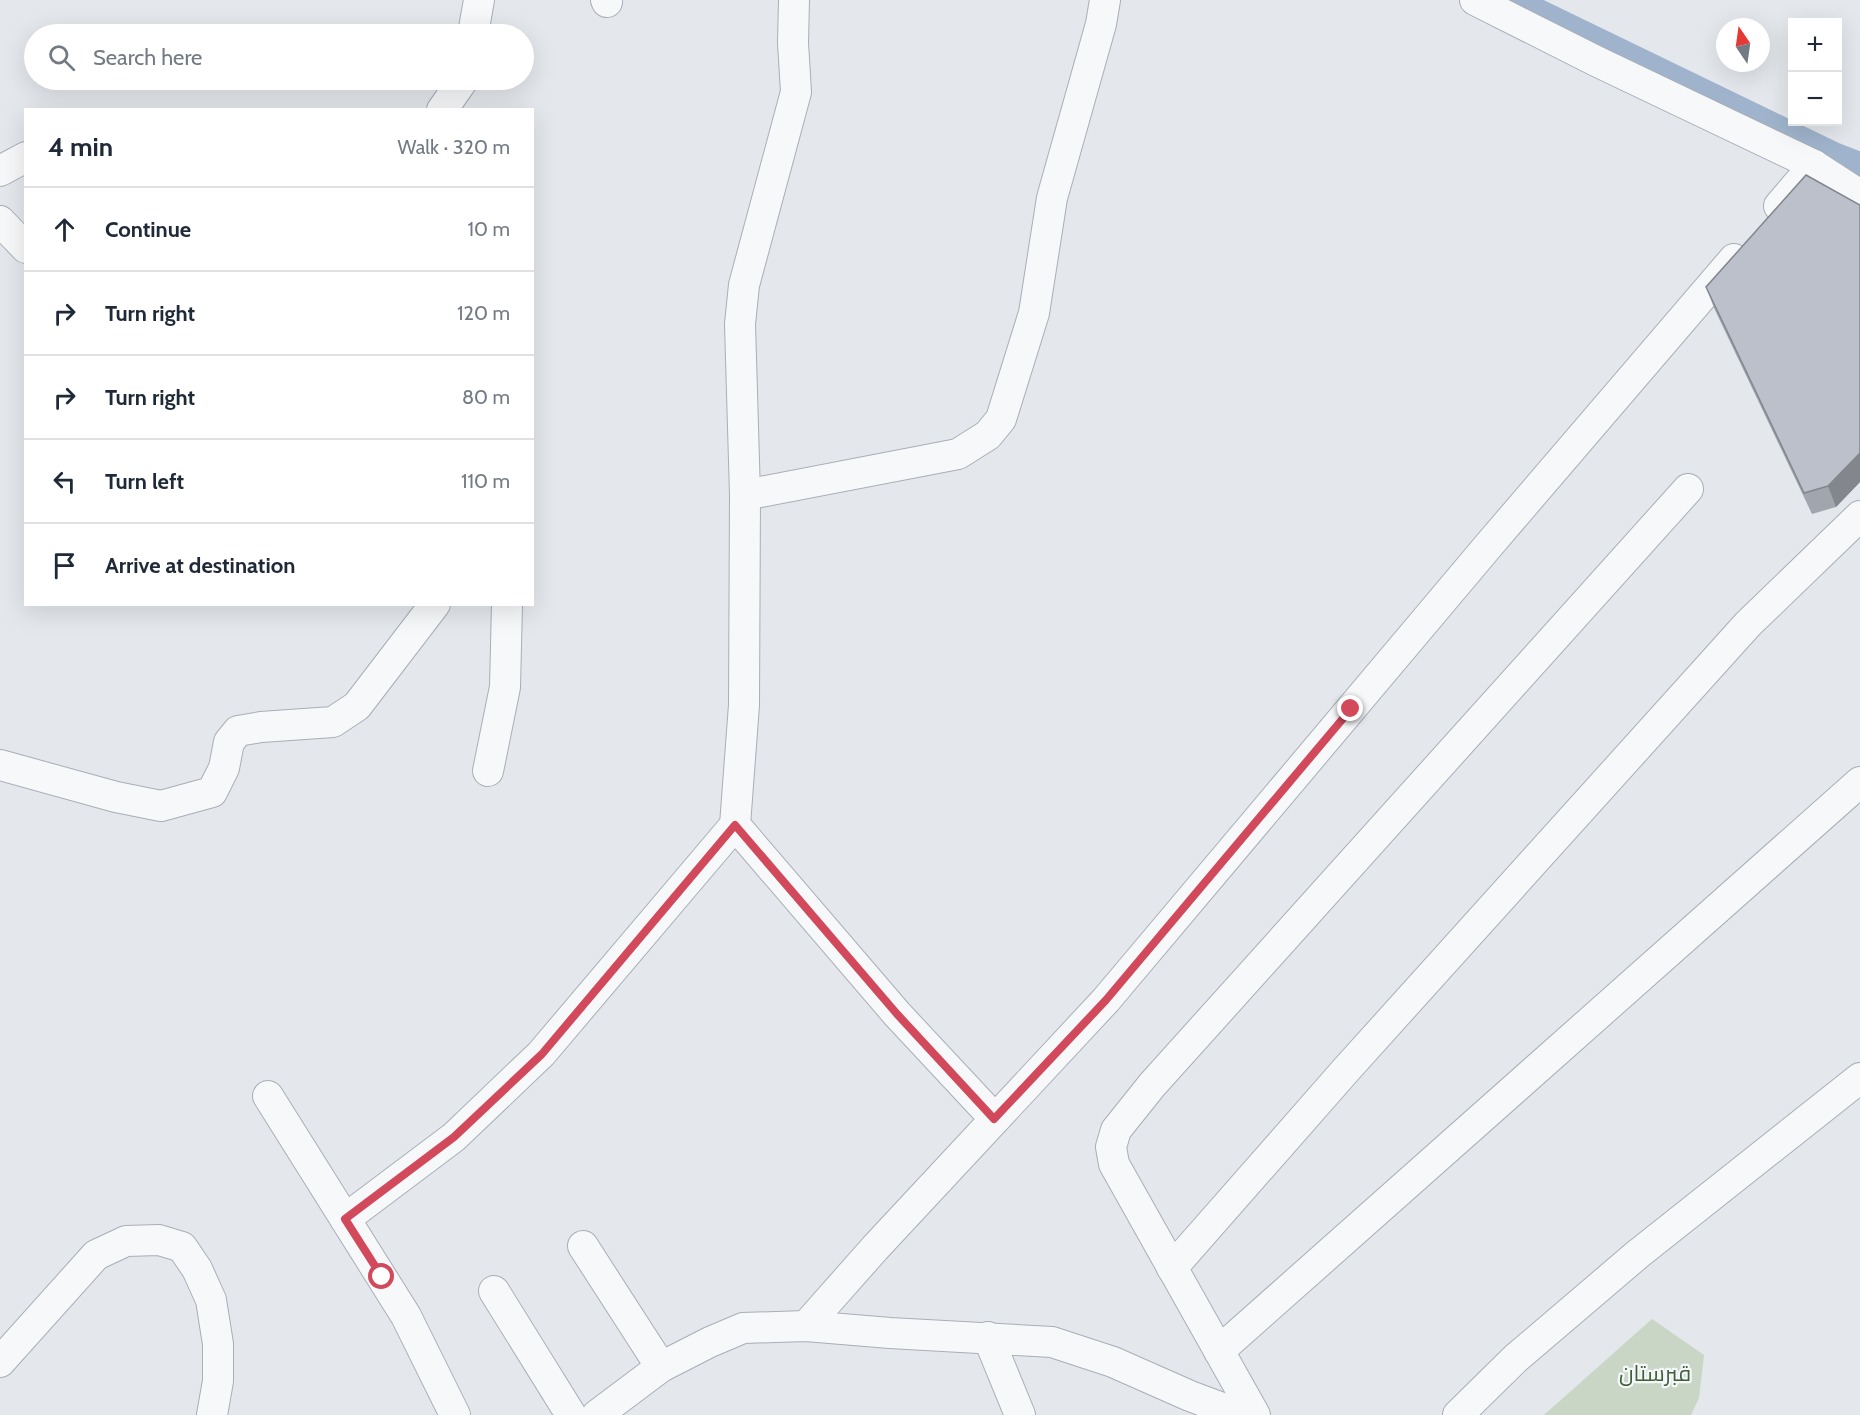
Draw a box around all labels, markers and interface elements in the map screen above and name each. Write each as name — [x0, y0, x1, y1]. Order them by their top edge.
north arrow — [1716, 18, 1770, 72]
map controls — [1788, 18, 1842, 126]
button: + — [1788, 18, 1842, 72]
search box — [24, 24, 534, 90]
icon: search — [45, 41, 78, 74]
text: Search here — [93, 44, 202, 71]
button: − — [1788, 72, 1842, 126]
text: 4 min — [48, 131, 113, 163]
text: Walk · 320 m — [398, 135, 510, 159]
icon: ahead — [48, 213, 81, 246]
text: Continue — [105, 216, 191, 243]
text: 10 m — [467, 217, 510, 241]
icon: right — [48, 297, 81, 330]
text: Turn right — [105, 300, 195, 327]
text: 120 m — [457, 301, 510, 325]
icon: right — [48, 381, 81, 414]
text: Turn right — [105, 384, 195, 411]
text: 80 m — [462, 385, 510, 409]
icon: left — [48, 465, 81, 498]
text: Turn left — [105, 468, 184, 495]
text: 110 m — [461, 469, 510, 493]
icon: arrive — [48, 549, 81, 582]
text: Arrive at destination — [105, 552, 295, 579]
route end — [1337, 695, 1363, 721]
route start — [368, 1263, 394, 1289]
park label: قبرستان — [1619, 1360, 1691, 1387]

